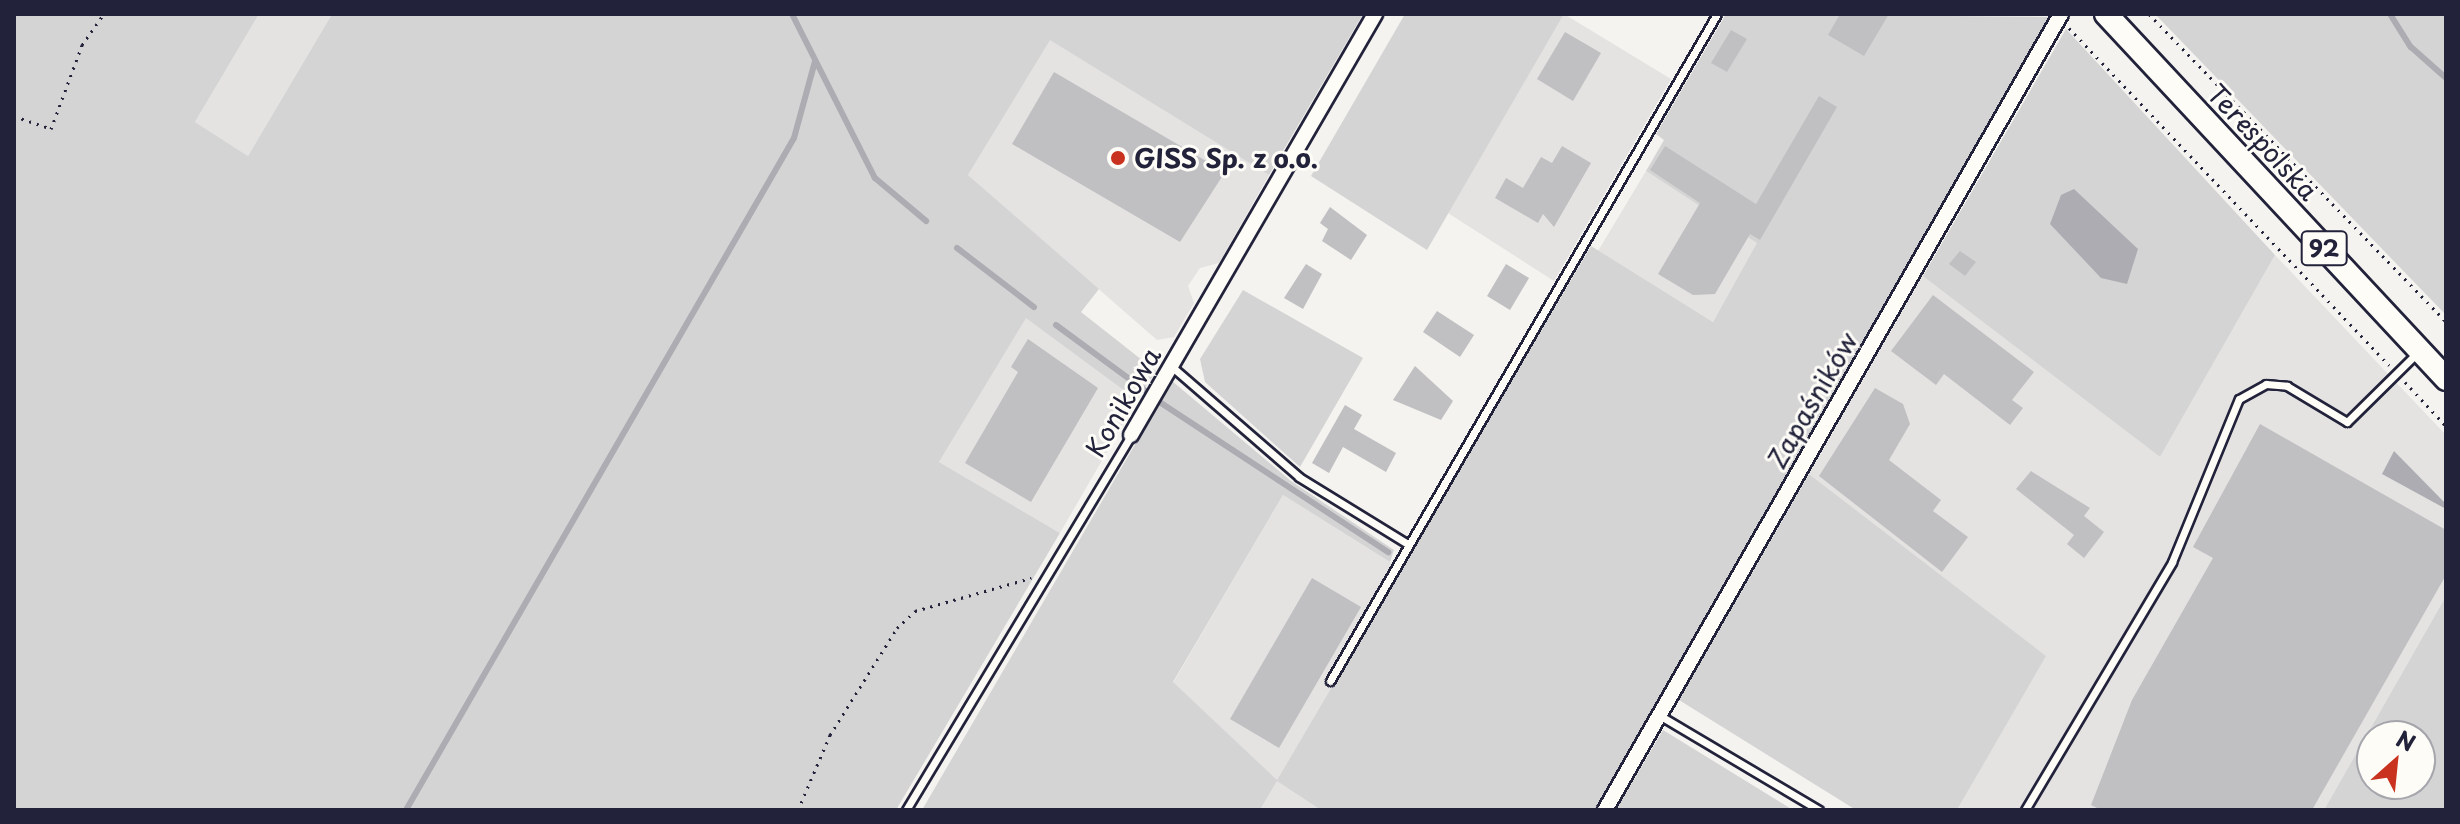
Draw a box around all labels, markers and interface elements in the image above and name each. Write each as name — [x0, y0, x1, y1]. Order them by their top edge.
street label: Terespolska — [2201, 78, 2325, 206]
place label: GISS Sp. z o.o. — [1134, 142, 1320, 174]
marker: GISS Sp. z o.o. — [1109, 149, 1127, 167]
road number: 92 — [2300, 228, 2348, 268]
street label: Zapaśników — [1761, 326, 1863, 474]
street label: Konikowa — [1079, 342, 1167, 462]
north arrow — [2356, 720, 2436, 800]
text: N — [2391, 721, 2421, 759]

